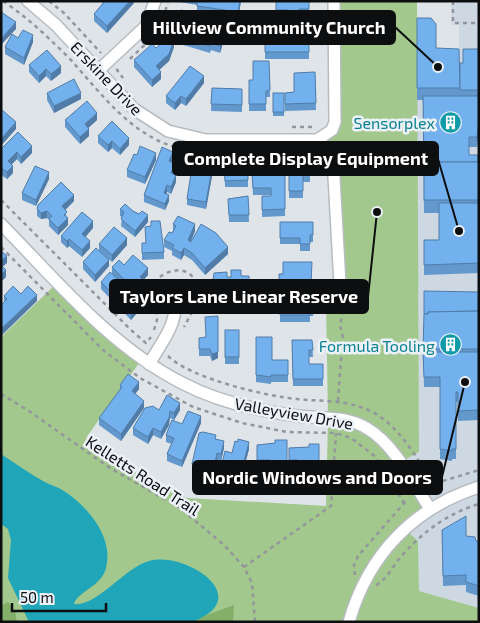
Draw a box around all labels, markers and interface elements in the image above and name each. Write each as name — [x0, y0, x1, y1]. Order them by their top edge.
callout: Hillview Community Church — [142, 11, 395, 44]
text: Hillview Community Church — [153, 16, 385, 38]
street label: Erskine Drive — [67, 37, 147, 119]
building icon: Sensorplex — [439, 110, 463, 134]
place label: Sensorplex — [353, 113, 436, 132]
callout: Complete Display Equipment — [173, 142, 438, 175]
text: Complete Display Equipment — [184, 147, 429, 169]
callout: Taylors Lane Linear Reserve — [110, 280, 368, 313]
text: Taylors Lane Linear Reserve — [120, 285, 358, 307]
building icon: Formula Tooling — [439, 333, 463, 357]
place label: Formula Tooling — [319, 336, 435, 355]
street label: Valleyview Drive — [233, 393, 355, 433]
street label: Kelletts Road Trail — [83, 431, 204, 519]
callout: Nordic Windows and Doors — [193, 461, 442, 494]
text: Nordic Windows and Doors — [202, 466, 432, 488]
scale bar — [12, 580, 106, 612]
text: 50 m — [20, 588, 54, 606]

